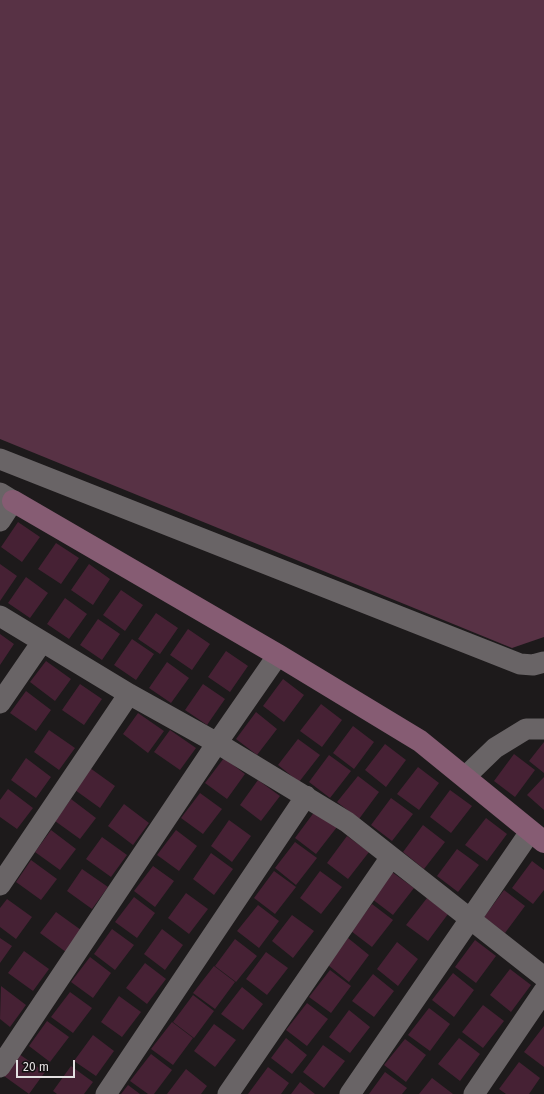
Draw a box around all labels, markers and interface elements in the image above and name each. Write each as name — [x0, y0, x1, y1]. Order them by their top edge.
scale bar — [18, 1052, 77, 1078]
text: 20 m — [23, 1060, 49, 1074]

